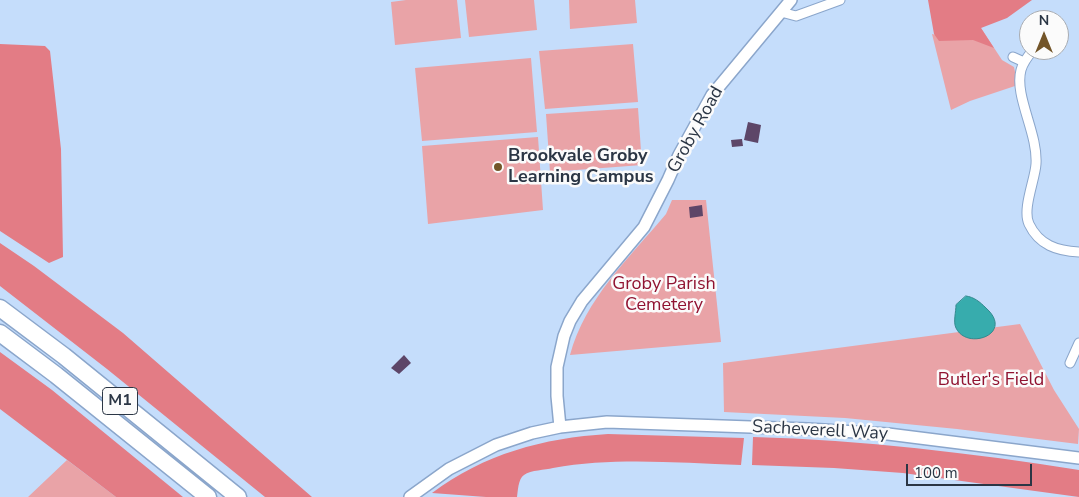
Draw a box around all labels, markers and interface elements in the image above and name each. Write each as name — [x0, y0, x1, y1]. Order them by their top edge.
north arrow — [1019, 10, 1069, 60]
text: N — [1039, 11, 1049, 30]
street label: Groby Road — [663, 83, 729, 177]
place label: Brookvale Groby Learning Campus — [508, 146, 654, 188]
marker: Brookvale Groby Learning Campus — [492, 161, 504, 173]
park label: Groby Parish Cemetery — [612, 274, 716, 316]
park label: Butler's Field — [938, 370, 1044, 392]
road number: M1 — [102, 388, 138, 414]
street label: Sacheverell Way — [752, 417, 888, 445]
scale bar — [909, 454, 1035, 486]
text: 100 m — [914, 463, 958, 483]

